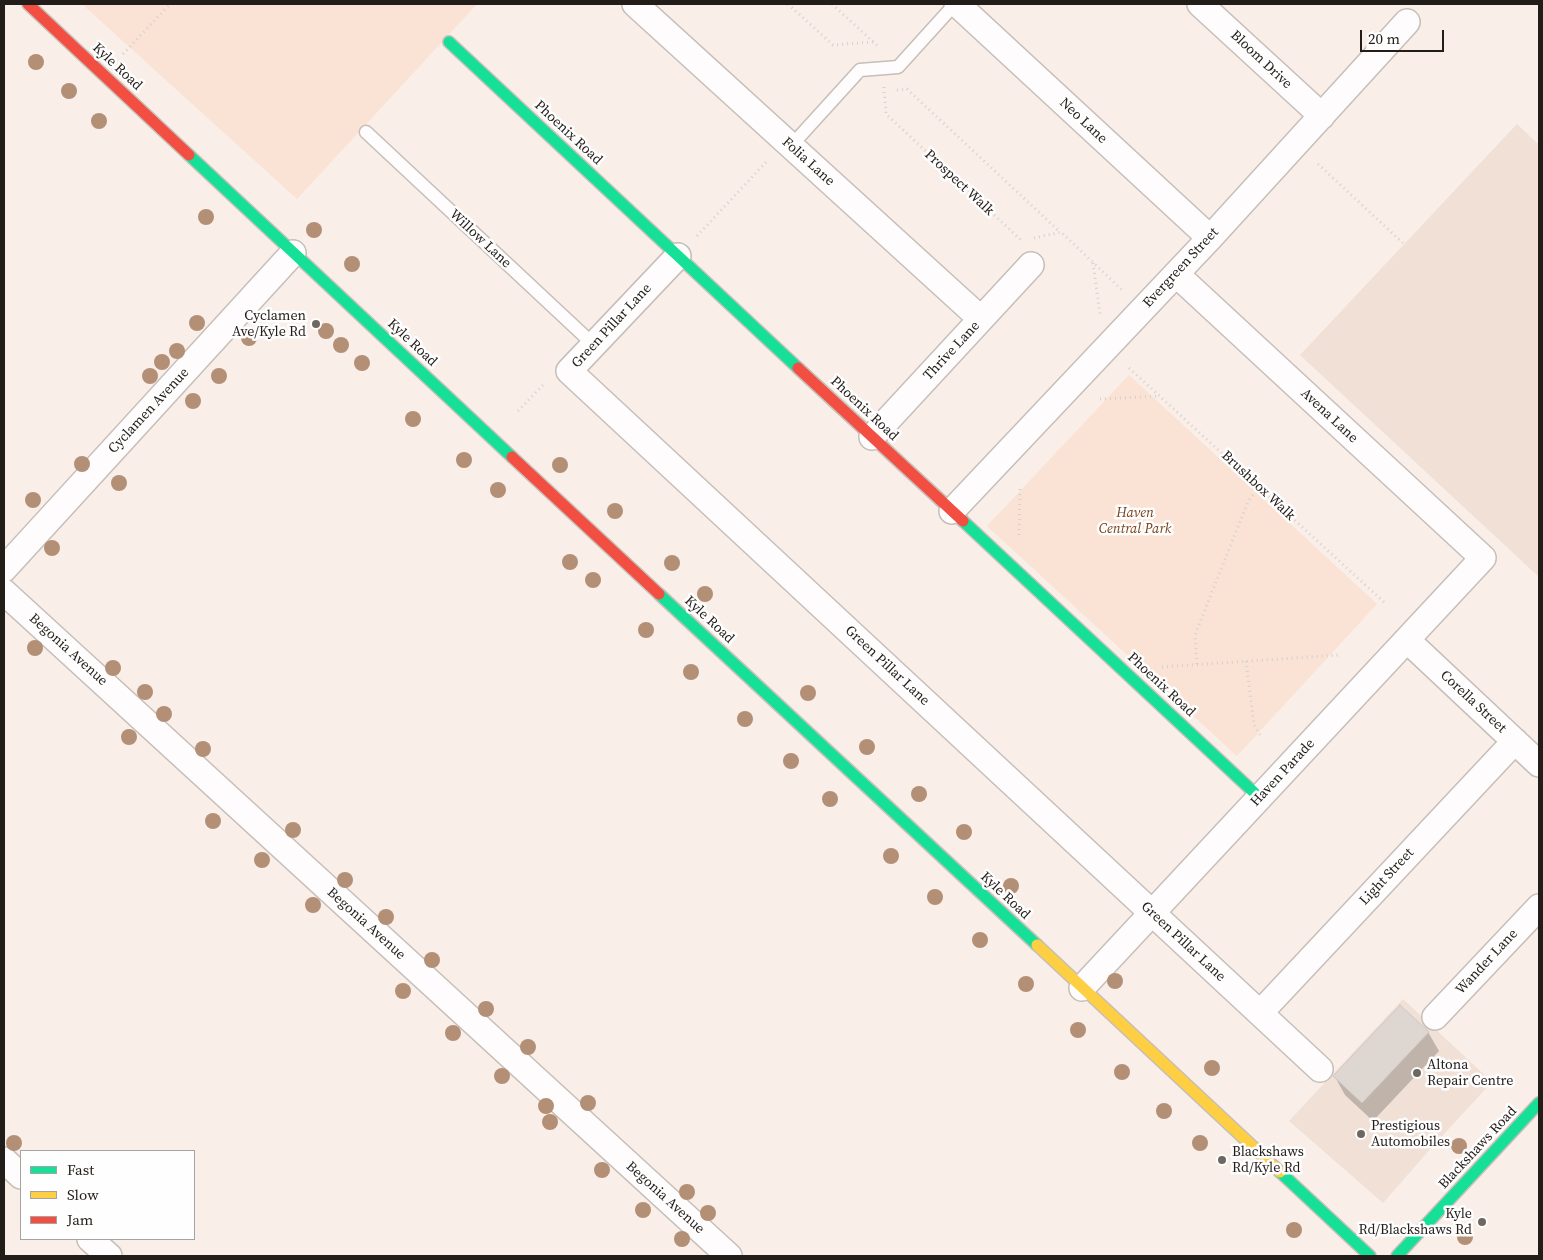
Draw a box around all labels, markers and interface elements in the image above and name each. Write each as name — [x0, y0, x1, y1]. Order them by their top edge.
scale bar — [1363, 20, 1447, 52]
street label: Bloom Drive — [1227, 27, 1295, 93]
text: 20 m — [1368, 28, 1400, 49]
street label: Kyle Road — [89, 40, 145, 94]
street label: Neo Lane — [1056, 95, 1110, 147]
street label: Phoenix Road — [531, 97, 605, 169]
street label: Folia Lane — [778, 134, 838, 190]
street label: Prospect Walk — [921, 147, 997, 219]
street label: Willow Lane — [446, 206, 514, 272]
street label: Evergreen Street — [1140, 225, 1222, 311]
street label: Green Pillar Lane — [569, 280, 655, 372]
place label: Cyclamen Ave/Kyle Rd — [232, 308, 306, 341]
street label: Kyle Road — [384, 316, 440, 370]
marker: Cyclamen Ave/Kyle Rd — [310, 318, 322, 330]
street label: Thrive Lane — [920, 318, 984, 384]
street label: Cyclamen Avenue — [105, 365, 193, 457]
street label: Phoenix Road — [827, 373, 901, 445]
street label: Avena Lane — [1297, 385, 1361, 447]
street label: Brushbox Walk — [1218, 448, 1298, 524]
park label: Haven Central Park — [1099, 505, 1171, 538]
street label: Kyle Road — [681, 593, 737, 647]
street label: Begonia Avenue — [25, 610, 111, 690]
street label: Green Pillar Lane — [841, 623, 933, 709]
street label: Phoenix Road — [1124, 649, 1198, 721]
street label: Corella Street — [1437, 667, 1509, 737]
street label: Haven Parade — [1247, 736, 1319, 810]
street label: Light Street — [1356, 845, 1418, 909]
street label: Kyle Road — [977, 869, 1033, 923]
street label: Begonia Avenue — [323, 884, 409, 964]
street label: Green Pillar Lane — [1137, 899, 1229, 985]
street label: Wander Lane — [1452, 926, 1522, 998]
place label: Altona Repair Centre — [1427, 1057, 1513, 1090]
marker: Altona Repair Centre — [1411, 1067, 1423, 1079]
street label: Blackshaws Road — [1435, 1103, 1521, 1193]
place label: Prestigious Automobiles — [1371, 1118, 1450, 1150]
marker: Prestigious Automobiles — [1355, 1128, 1367, 1140]
place label: Blackshaws Rd/Kyle Rd — [1232, 1144, 1304, 1176]
legend — [20, 1150, 195, 1240]
marker: Blackshaws Rd/Kyle Rd — [1216, 1154, 1228, 1166]
street label: Begonia Avenue — [622, 1158, 708, 1238]
text: Fast — [67, 1159, 94, 1180]
text: Slow — [67, 1184, 99, 1205]
place label: Kyle Rd/Blackshaws Rd — [1358, 1206, 1472, 1238]
text: Jam — [67, 1209, 93, 1230]
marker: Kyle Rd/Blackshaws Rd — [1476, 1216, 1488, 1228]

